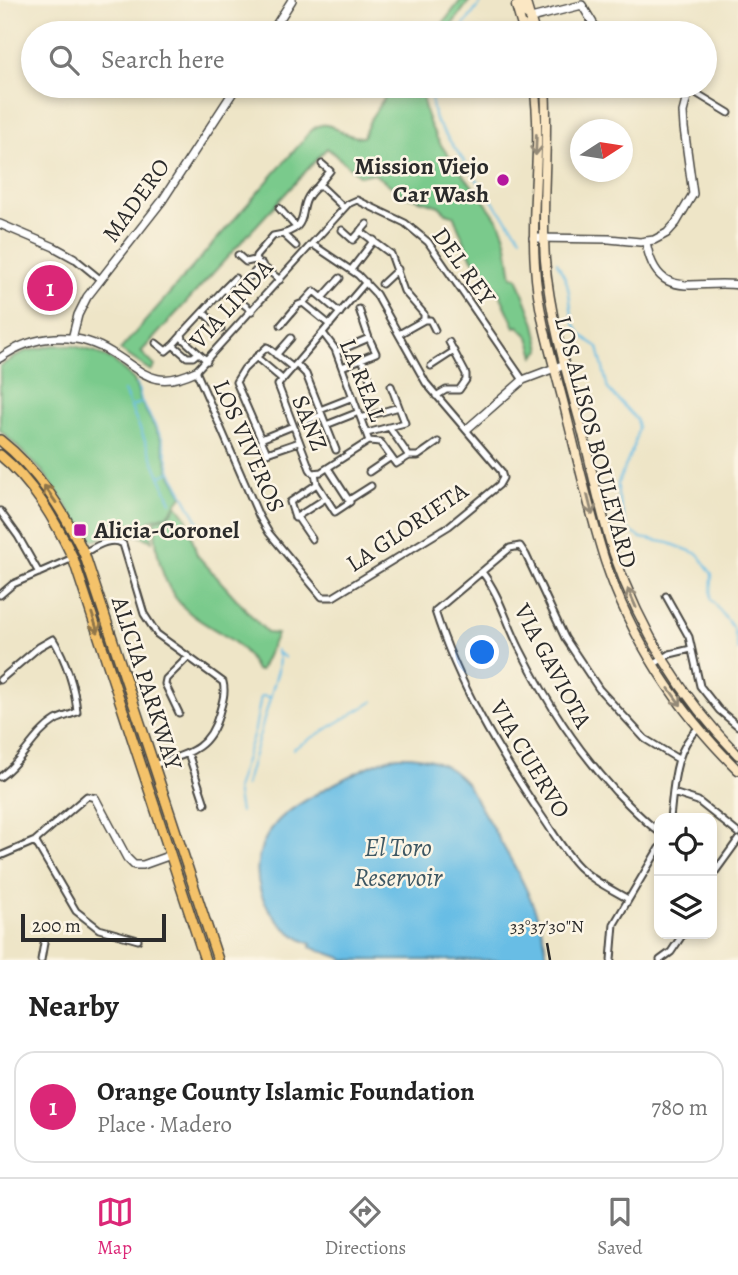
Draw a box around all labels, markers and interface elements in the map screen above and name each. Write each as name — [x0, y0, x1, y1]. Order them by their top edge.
search box — [21, 21, 717, 98]
icon: search — [45, 41, 83, 79]
text: Search here — [101, 42, 225, 77]
north arrow — [570, 119, 633, 182]
one-way arrow — [530, 133, 543, 156]
place label: Mission Viejo Car Wash — [354, 150, 489, 210]
street label: MADERO — [95, 152, 177, 248]
marker: Mission Viejo Car Wash — [495, 172, 511, 188]
street label: DEL REY — [425, 221, 504, 312]
street label: VIA LINDA — [182, 252, 280, 356]
pin: 1 — [27, 262, 73, 314]
street label: LOS ALISOS BOULEVARD — [547, 312, 645, 572]
street label: LA REAL — [332, 334, 394, 427]
street label: LOS VIVEROS — [205, 375, 293, 517]
street label: SANZ — [284, 390, 336, 456]
street label: LA GLORIETA — [340, 474, 475, 580]
one-way arrow — [43, 485, 57, 504]
one-way arrow — [584, 493, 597, 516]
place label: Alicia-Coronel — [93, 514, 240, 546]
marker: Alicia-Coronel — [72, 522, 88, 538]
one-way arrow — [625, 588, 638, 610]
street label: ALICIA PARKWAY — [104, 591, 190, 775]
street label: VIA GAVIOTA — [506, 597, 600, 735]
one-way arrow — [90, 611, 102, 633]
your location — [465, 635, 499, 669]
one-way arrow — [668, 687, 682, 706]
street label: VIA CUERVO — [482, 693, 578, 824]
map controls — [654, 813, 717, 939]
button: locate — [654, 813, 717, 876]
water label: El Toro Reservoir — [354, 830, 443, 895]
button: layers — [654, 876, 717, 939]
scale bar — [21, 911, 166, 943]
text: 200 m — [32, 913, 81, 939]
text: 33°37'30"N — [510, 914, 584, 938]
text: Nearby — [28, 986, 119, 1026]
text: Orange County Islamic Foundation — [97, 1074, 475, 1109]
text: 1 — [49, 1092, 57, 1123]
text: 780 m — [651, 1092, 708, 1123]
text: Place · Madero — [97, 1109, 232, 1140]
tab: Map — [96, 1193, 134, 1261]
tab: Directions — [325, 1193, 406, 1261]
tab: Saved — [597, 1193, 642, 1261]

